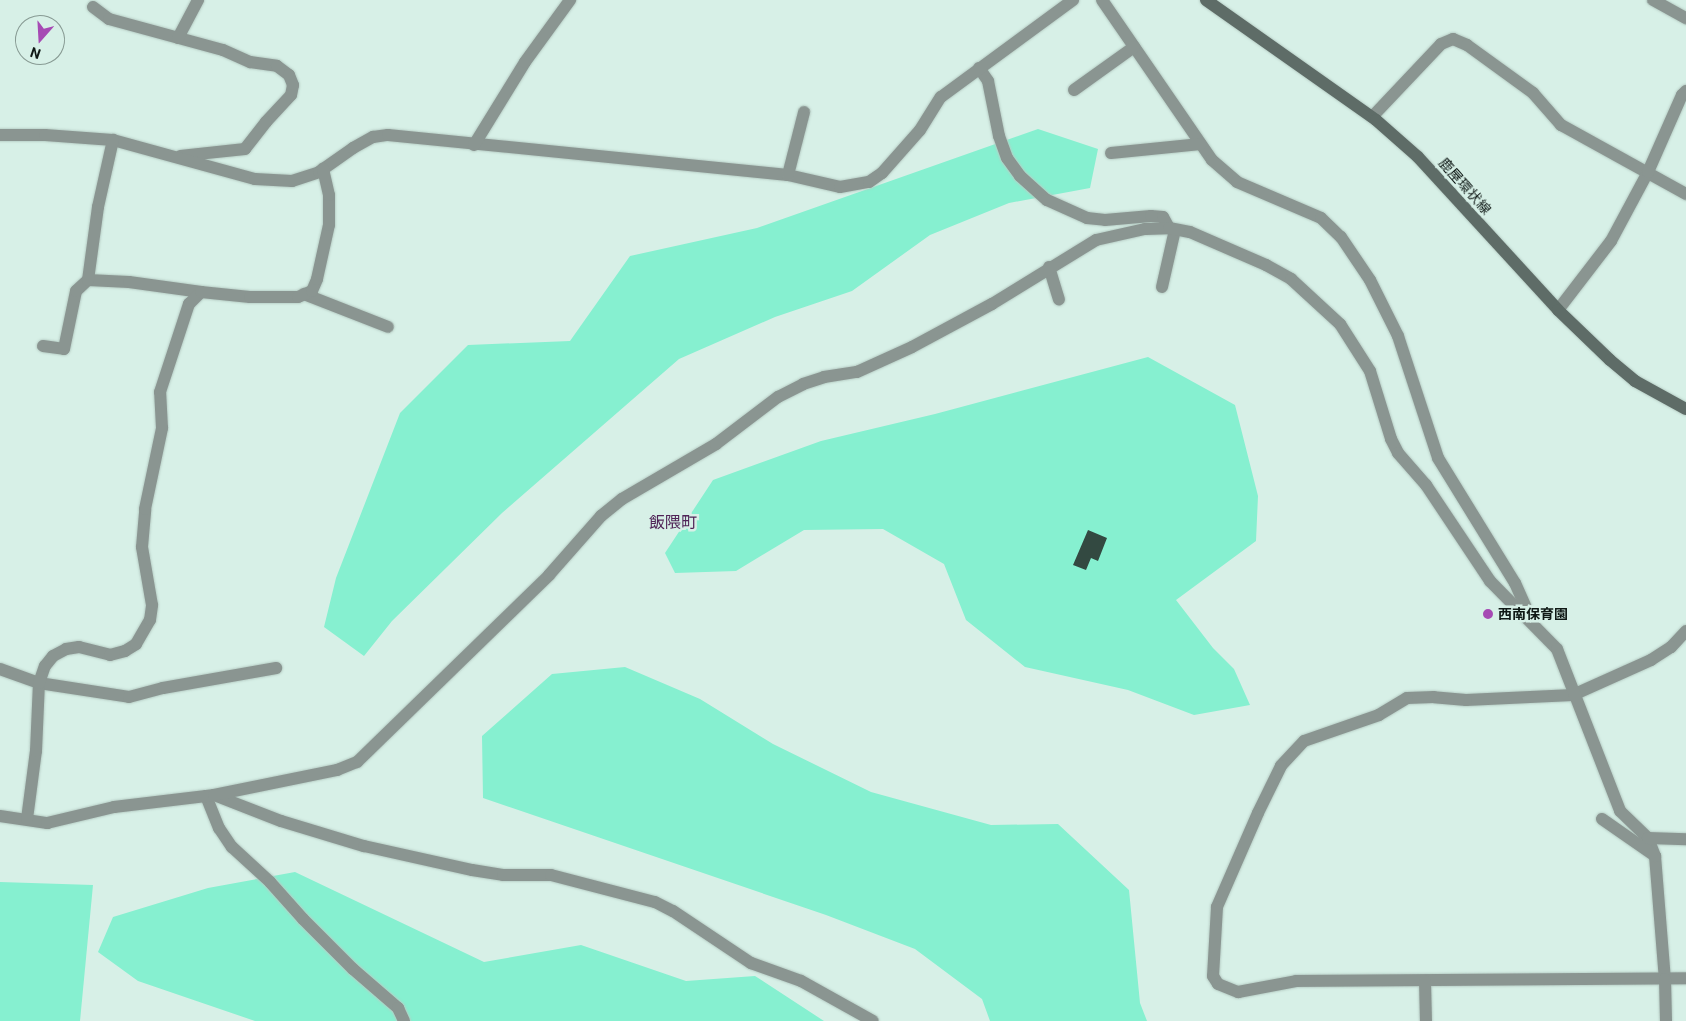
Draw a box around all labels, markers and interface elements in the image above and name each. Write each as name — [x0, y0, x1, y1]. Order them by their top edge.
north arrow — [15, 15, 65, 65]
text: N — [28, 44, 43, 62]
street label: 鹿屋環状線 — [1435, 154, 1495, 218]
district label: 飯隈町 — [649, 513, 697, 533]
place label: 西南保育園 — [1498, 606, 1568, 622]
marker: 西南保育園 — [1482, 608, 1494, 620]

